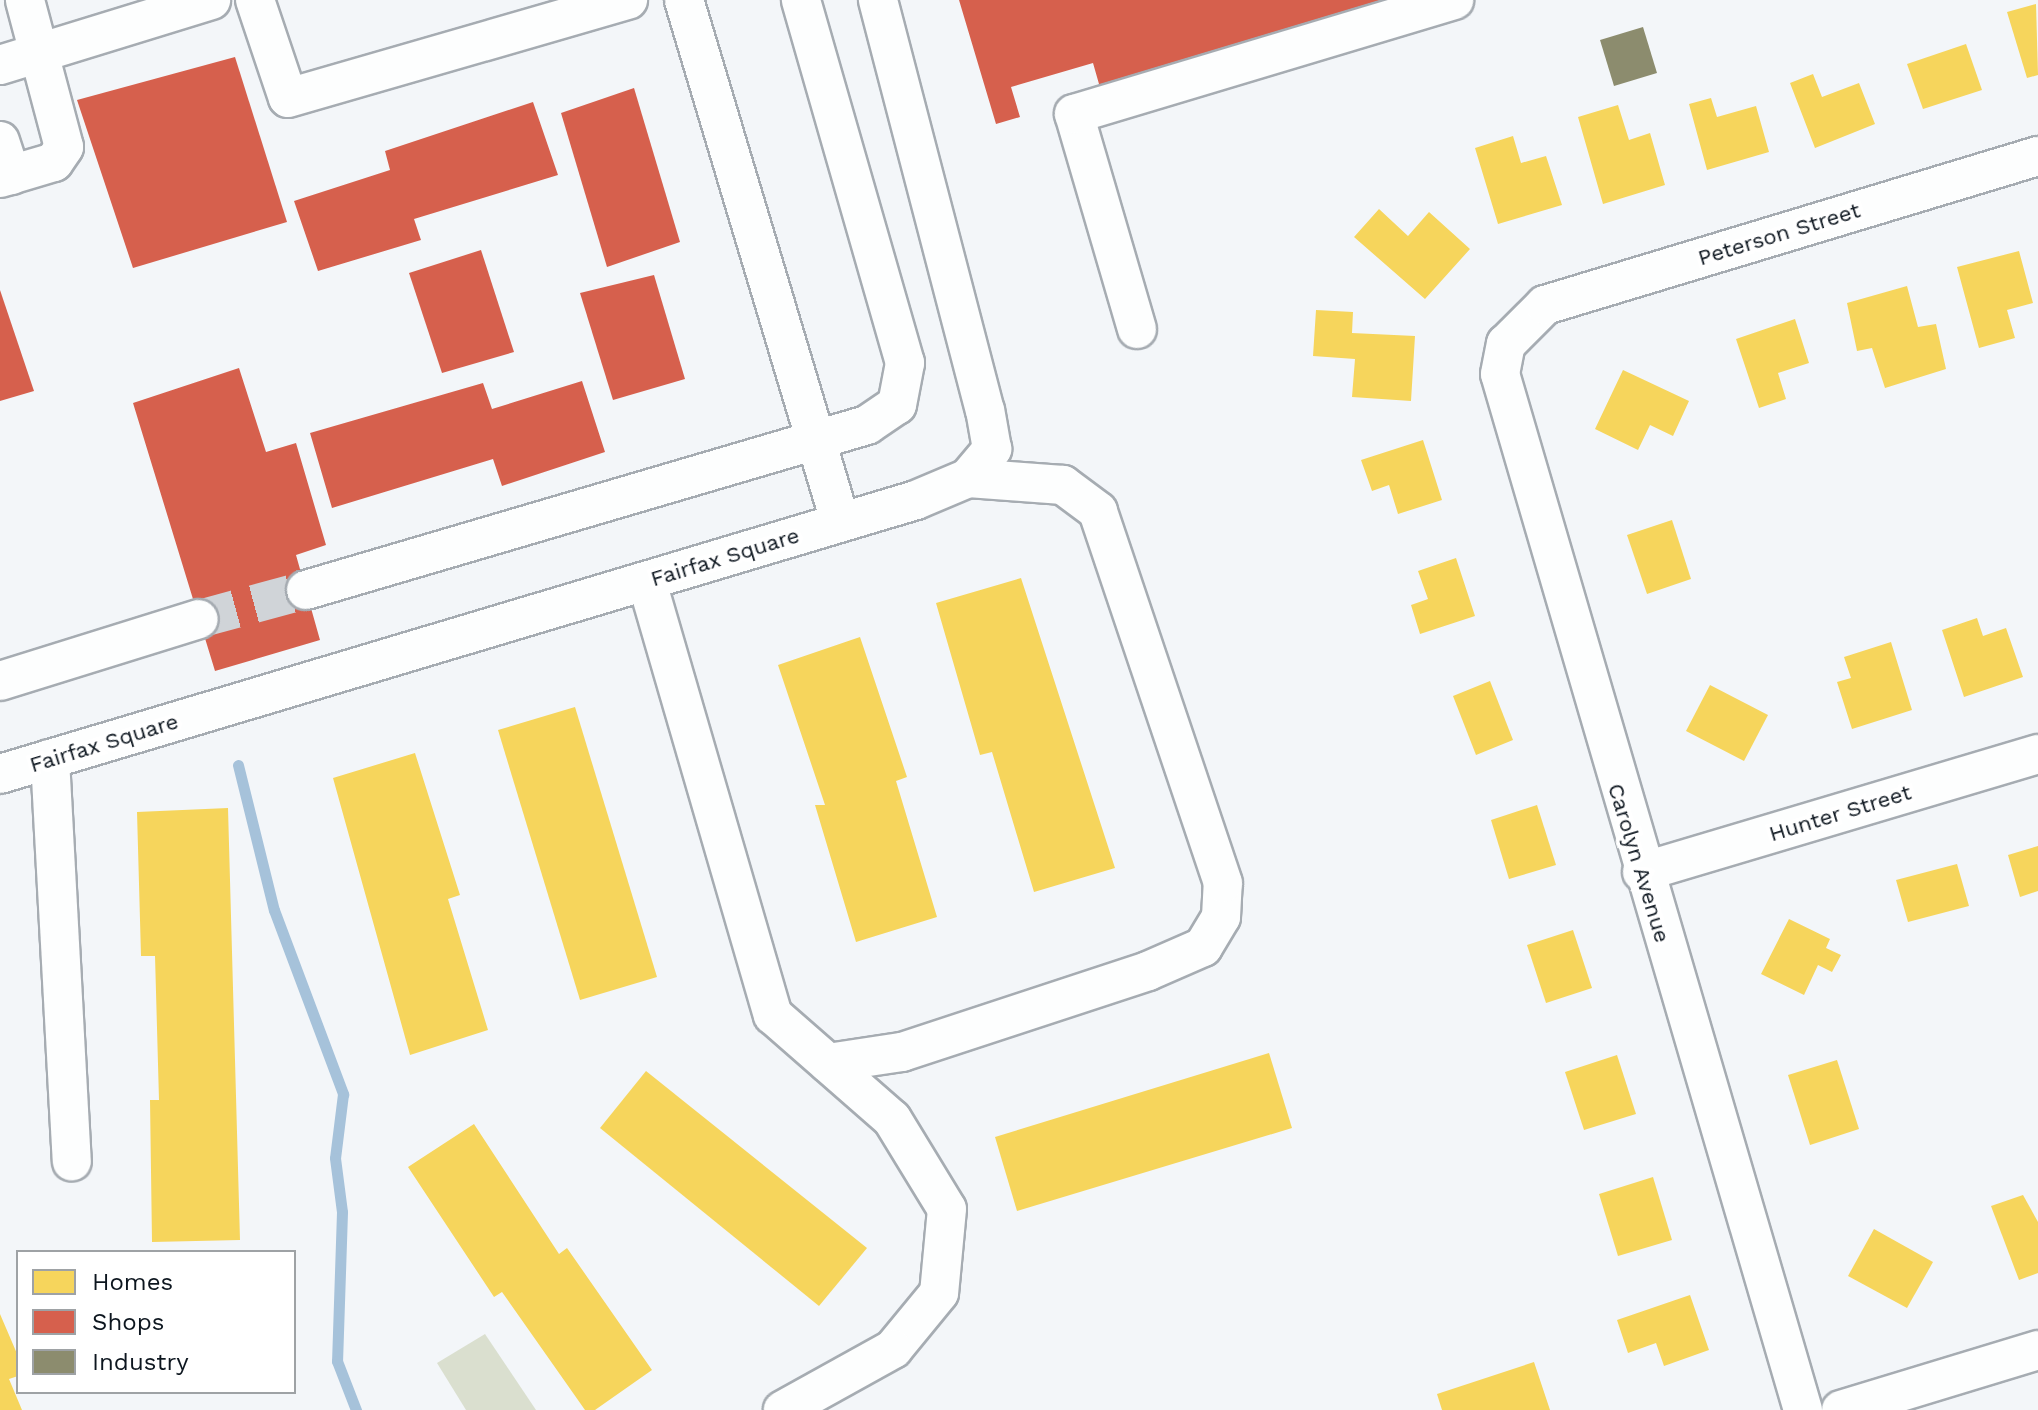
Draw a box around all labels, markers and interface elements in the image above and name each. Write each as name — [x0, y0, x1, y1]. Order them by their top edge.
street label: Peterson Street — [1695, 197, 1863, 271]
street label: Fairfax Square — [647, 522, 803, 592]
street label: Fairfax Square — [26, 708, 182, 778]
street label: Hunter Street — [1766, 779, 1914, 847]
street label: Carolyn Avenue — [1602, 780, 1676, 946]
legend — [16, 1250, 296, 1394]
text: Homes — [92, 1268, 173, 1296]
text: Shops — [92, 1308, 164, 1336]
text: Industry — [92, 1348, 189, 1376]

